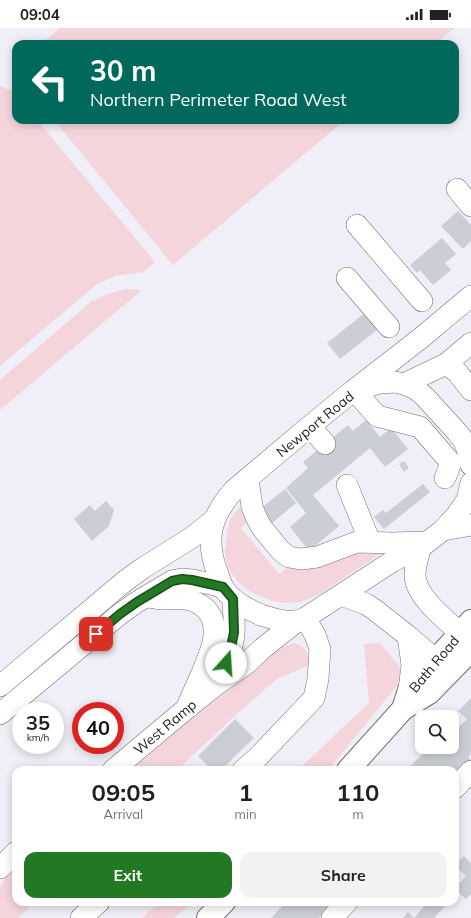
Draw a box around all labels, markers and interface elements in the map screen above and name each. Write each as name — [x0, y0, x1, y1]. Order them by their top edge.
text: 09:04 — [20, 5, 60, 24]
text: 30 m — [90, 53, 156, 88]
icon: left — [24, 56, 76, 108]
text: Northern Perimeter Road West — [90, 88, 347, 111]
street label: Newport Road — [272, 387, 358, 461]
pin — [79, 617, 113, 651]
icon: arrive — [85, 623, 107, 645]
street label: Bath Road — [405, 632, 463, 696]
position arrow — [205, 642, 247, 684]
street label: West Ramp — [130, 696, 200, 758]
speed limit sign: 40 — [72, 702, 124, 754]
text: 35 — [26, 710, 50, 735]
map controls — [415, 710, 459, 754]
button: search — [415, 710, 459, 754]
text: km/h — [27, 731, 49, 744]
text: 09:05 — [92, 777, 155, 807]
text: 1 — [238, 777, 253, 807]
text: 110 — [336, 777, 379, 807]
text: Arrival — [103, 806, 143, 822]
text: min — [235, 806, 257, 822]
text: m — [352, 806, 364, 822]
button: Exit — [24, 852, 232, 898]
button: Share — [240, 852, 447, 898]

